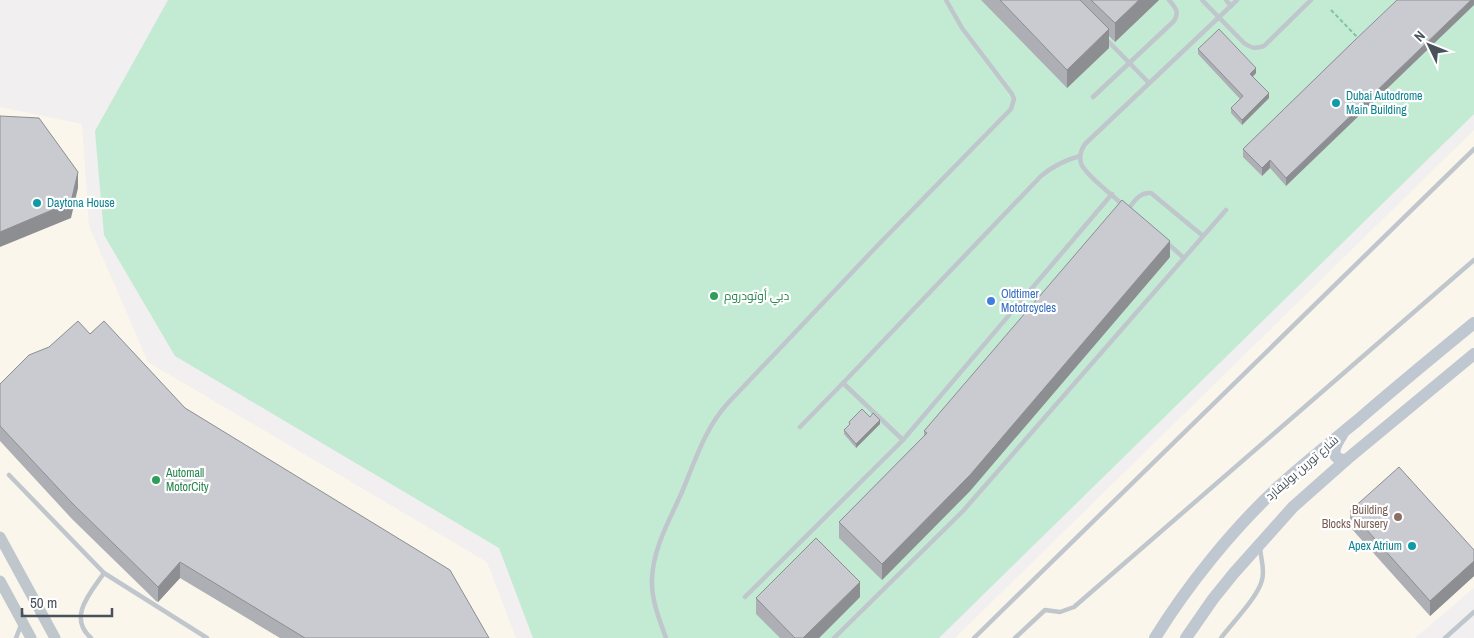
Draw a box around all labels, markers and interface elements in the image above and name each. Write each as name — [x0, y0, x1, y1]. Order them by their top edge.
north arrow — [1404, 20, 1454, 70]
text: N — [1410, 27, 1429, 45]
place label: Dubai Autodrome Main Building — [1346, 88, 1423, 118]
marker: Dubai Autodrome Main Building — [1330, 97, 1342, 109]
place label: Daytona House — [47, 195, 115, 211]
marker: Daytona House — [31, 197, 43, 209]
place label: Oldtimer Mototrcycles — [1001, 286, 1056, 316]
place label: دبي أوتودروم — [724, 288, 789, 306]
marker: دبي أوتودروم — [708, 290, 720, 302]
marker: Oldtimer Mototrcycles — [985, 295, 997, 307]
street label: شارع تورين بوليفارد — [1262, 432, 1342, 504]
place label: Automall MotorCity — [165, 465, 209, 495]
marker: Automall MotorCity — [150, 474, 162, 486]
place label: Building Blocks Nursery — [1322, 502, 1389, 532]
marker: Building Blocks Nursery — [1392, 511, 1404, 523]
place label: Apex Atrium — [1347, 538, 1402, 554]
marker: Apex Atrium — [1406, 540, 1418, 552]
scale bar — [22, 586, 112, 618]
text: 50 m — [30, 592, 57, 613]

